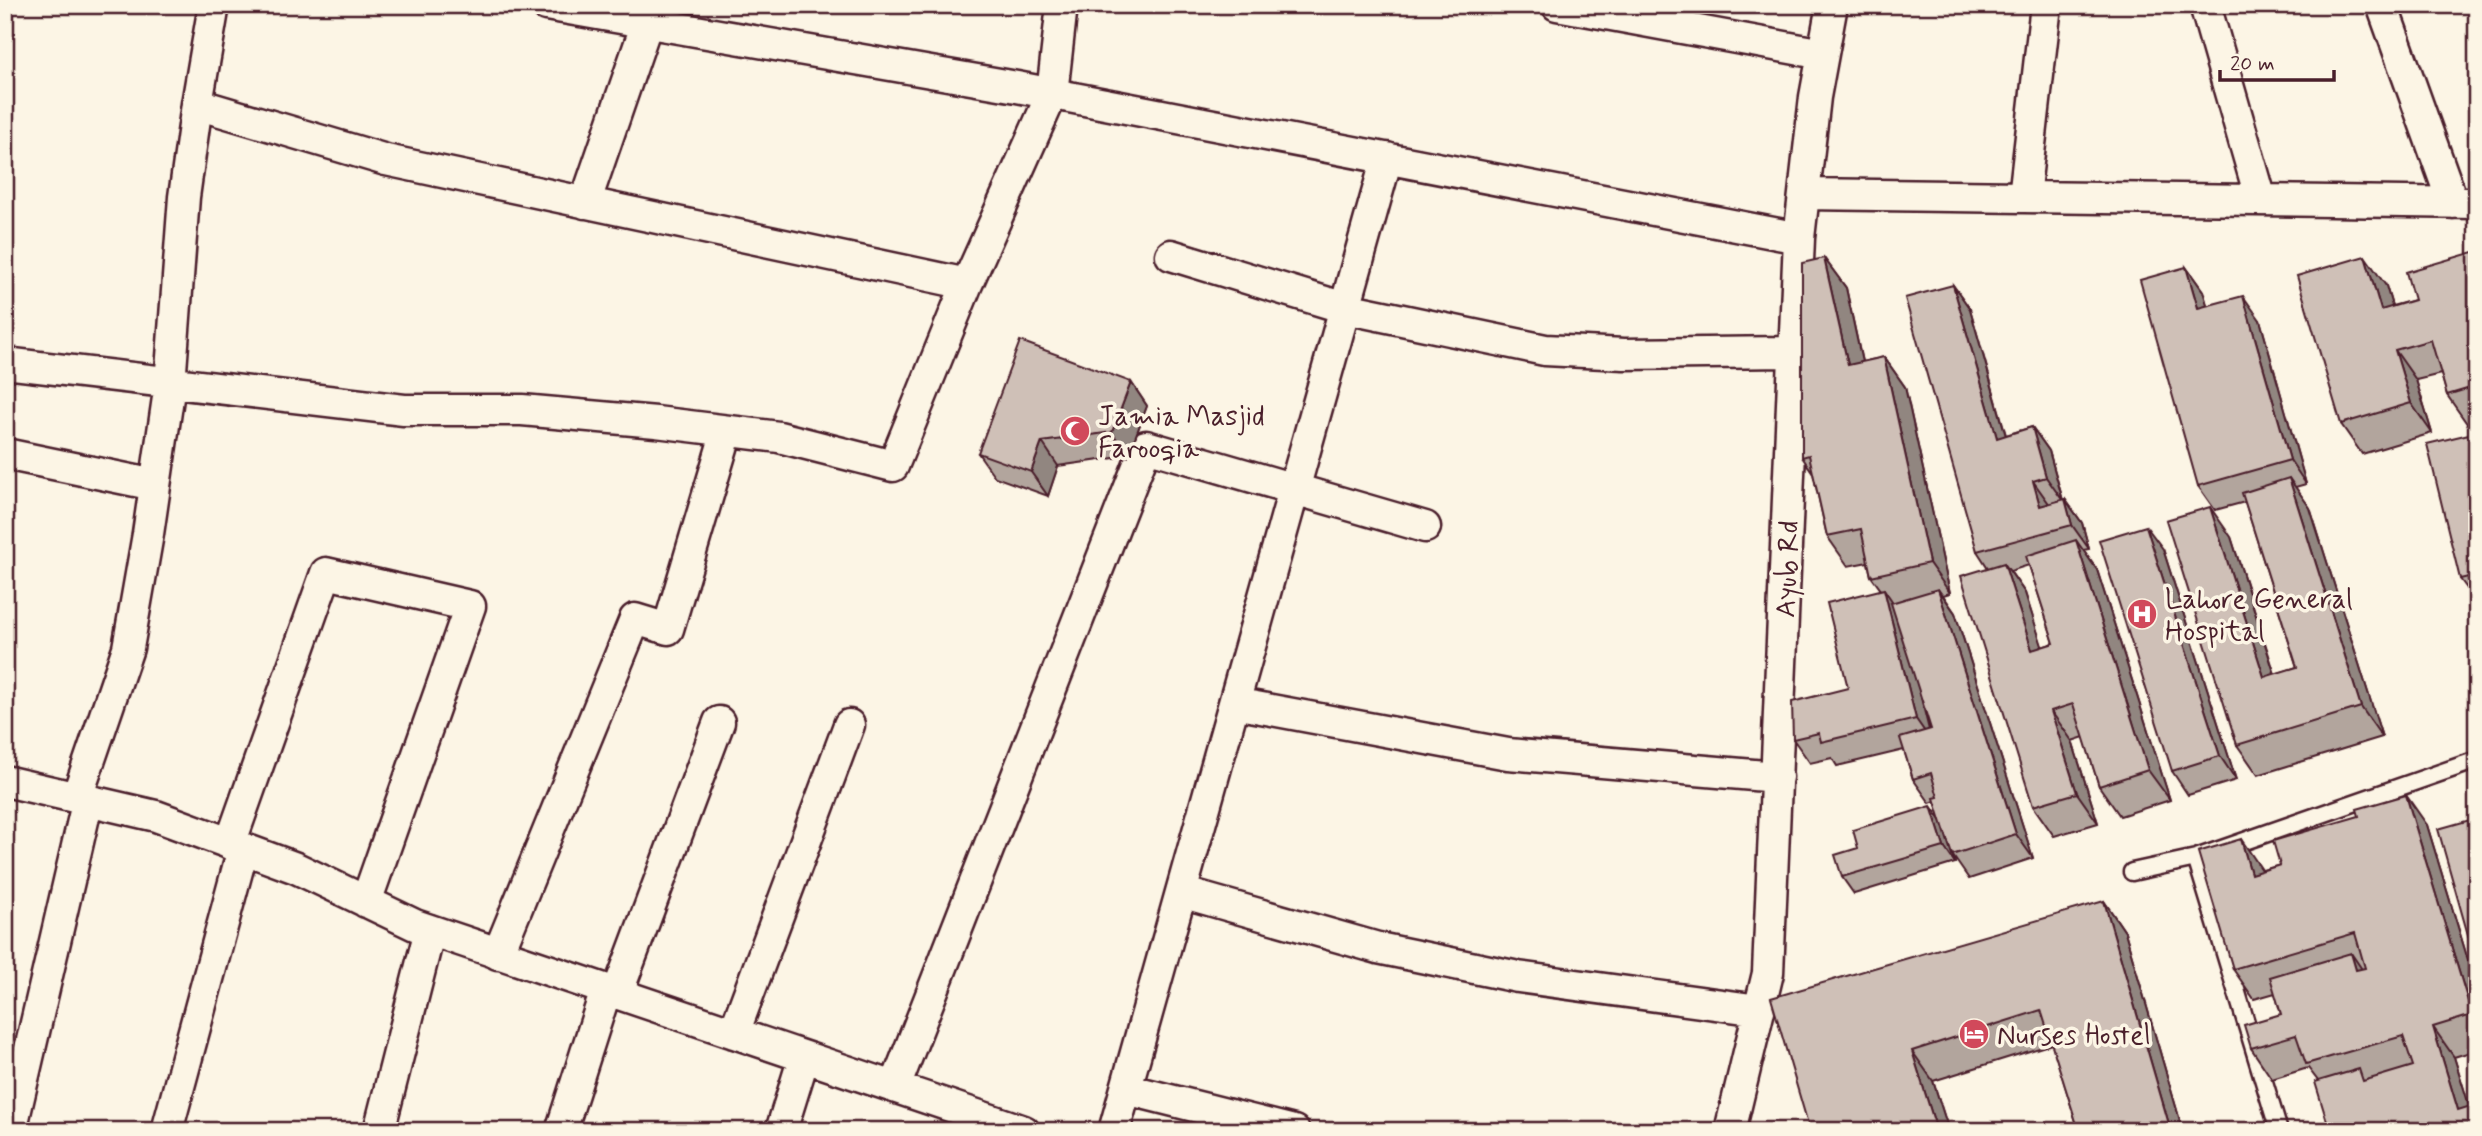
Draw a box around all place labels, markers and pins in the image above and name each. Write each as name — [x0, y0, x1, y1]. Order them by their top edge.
place label: Jamia Masjid Farooqia — [1098, 399, 1265, 468]
mosque icon: Jamia Masjid Farooqia — [1058, 414, 1092, 448]
place label: Lahore General Hospital — [2165, 582, 2353, 651]
hospital icon: Lahore General Hospital — [2125, 597, 2159, 631]
hotel icon: Nurses Hostel — [1957, 1017, 1991, 1051]
place label: Nurses Hostel — [1997, 1018, 2151, 1055]

